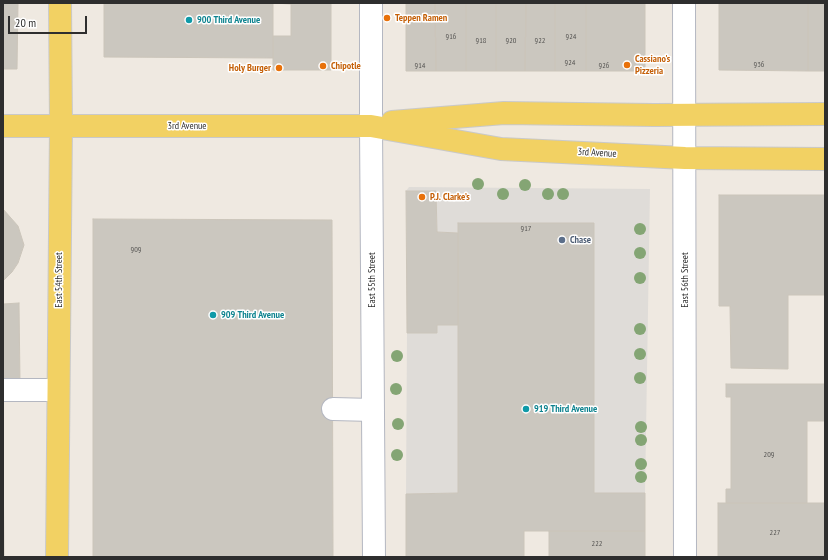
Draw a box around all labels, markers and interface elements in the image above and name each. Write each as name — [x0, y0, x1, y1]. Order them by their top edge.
scale bar — [10, 8, 89, 34]
place label: Teppen Ramen — [395, 12, 447, 24]
marker: Teppen Ramen — [382, 13, 392, 23]
place label: 900 Third Avenue — [197, 14, 260, 26]
text: 20 m — [15, 15, 36, 30]
marker: 900 Third Avenue — [184, 15, 194, 25]
house number: 916 — [446, 32, 456, 42]
house number: 924 — [566, 32, 576, 42]
house number: 918 — [476, 36, 486, 46]
house number: 920 — [506, 36, 516, 46]
house number: 922 — [535, 36, 545, 46]
place label: Cassiano's Pizzeria — [635, 53, 670, 76]
house number: 924 — [565, 58, 575, 68]
place label: Chipotle — [331, 60, 361, 72]
marker: Cassiano's Pizzeria — [622, 60, 632, 70]
house number: 936 — [754, 60, 764, 70]
marker: Chipotle — [318, 61, 328, 71]
house number: 914 — [415, 61, 425, 71]
house number: 926 — [599, 61, 609, 71]
place label: Holy Burger — [229, 62, 271, 74]
marker: Holy Burger — [274, 63, 284, 73]
street label: 3rd Avenue — [168, 120, 206, 132]
street label: 3rd Avenue — [577, 146, 617, 160]
place label: P.J. Clarke’s — [430, 191, 470, 203]
marker: P.J. Clarke’s — [417, 192, 427, 202]
house number: 917 — [521, 224, 531, 234]
place label: Chase — [570, 234, 591, 246]
marker: Chase — [557, 235, 567, 245]
house number: 909 — [131, 245, 141, 255]
street label: East 54th Street — [53, 252, 65, 308]
street label: East 55th Street — [366, 252, 378, 308]
street label: East 56th Street — [679, 252, 691, 308]
place label: 909 Third Avenue — [221, 309, 284, 321]
marker: 909 Third Avenue — [208, 310, 218, 320]
place label: 919 Third Avenue — [534, 403, 597, 415]
marker: 919 Third Avenue — [521, 404, 531, 414]
house number: 209 — [764, 450, 774, 460]
house number: 227 — [770, 528, 780, 538]
house number: 222 — [592, 539, 602, 549]

